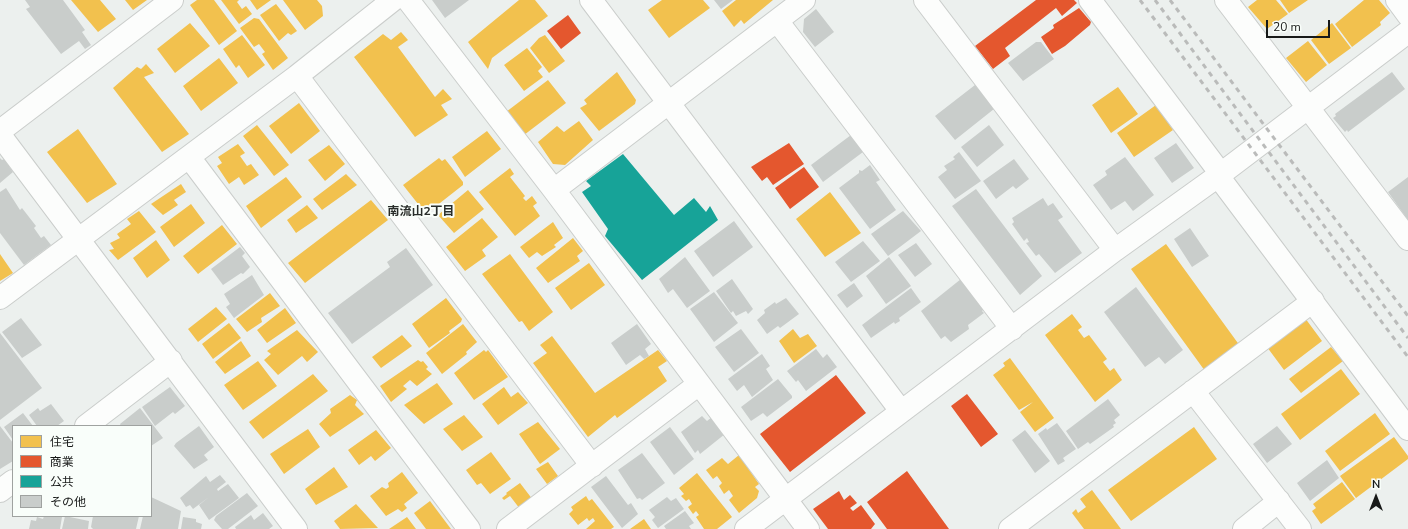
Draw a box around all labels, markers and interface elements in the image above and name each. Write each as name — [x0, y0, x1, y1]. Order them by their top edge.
scale bar — [1268, 12, 1332, 38]
text: 20 m — [1273, 19, 1301, 35]
district label: 南流山2丁目 — [387, 205, 455, 219]
legend — [12, 425, 152, 517]
text: 住宅 — [50, 434, 74, 450]
text: 商業 — [50, 454, 74, 470]
text: 公共 — [50, 474, 74, 490]
north arrow — [1356, 477, 1396, 517]
text: N — [1372, 477, 1380, 492]
text: その他 — [50, 494, 86, 510]

